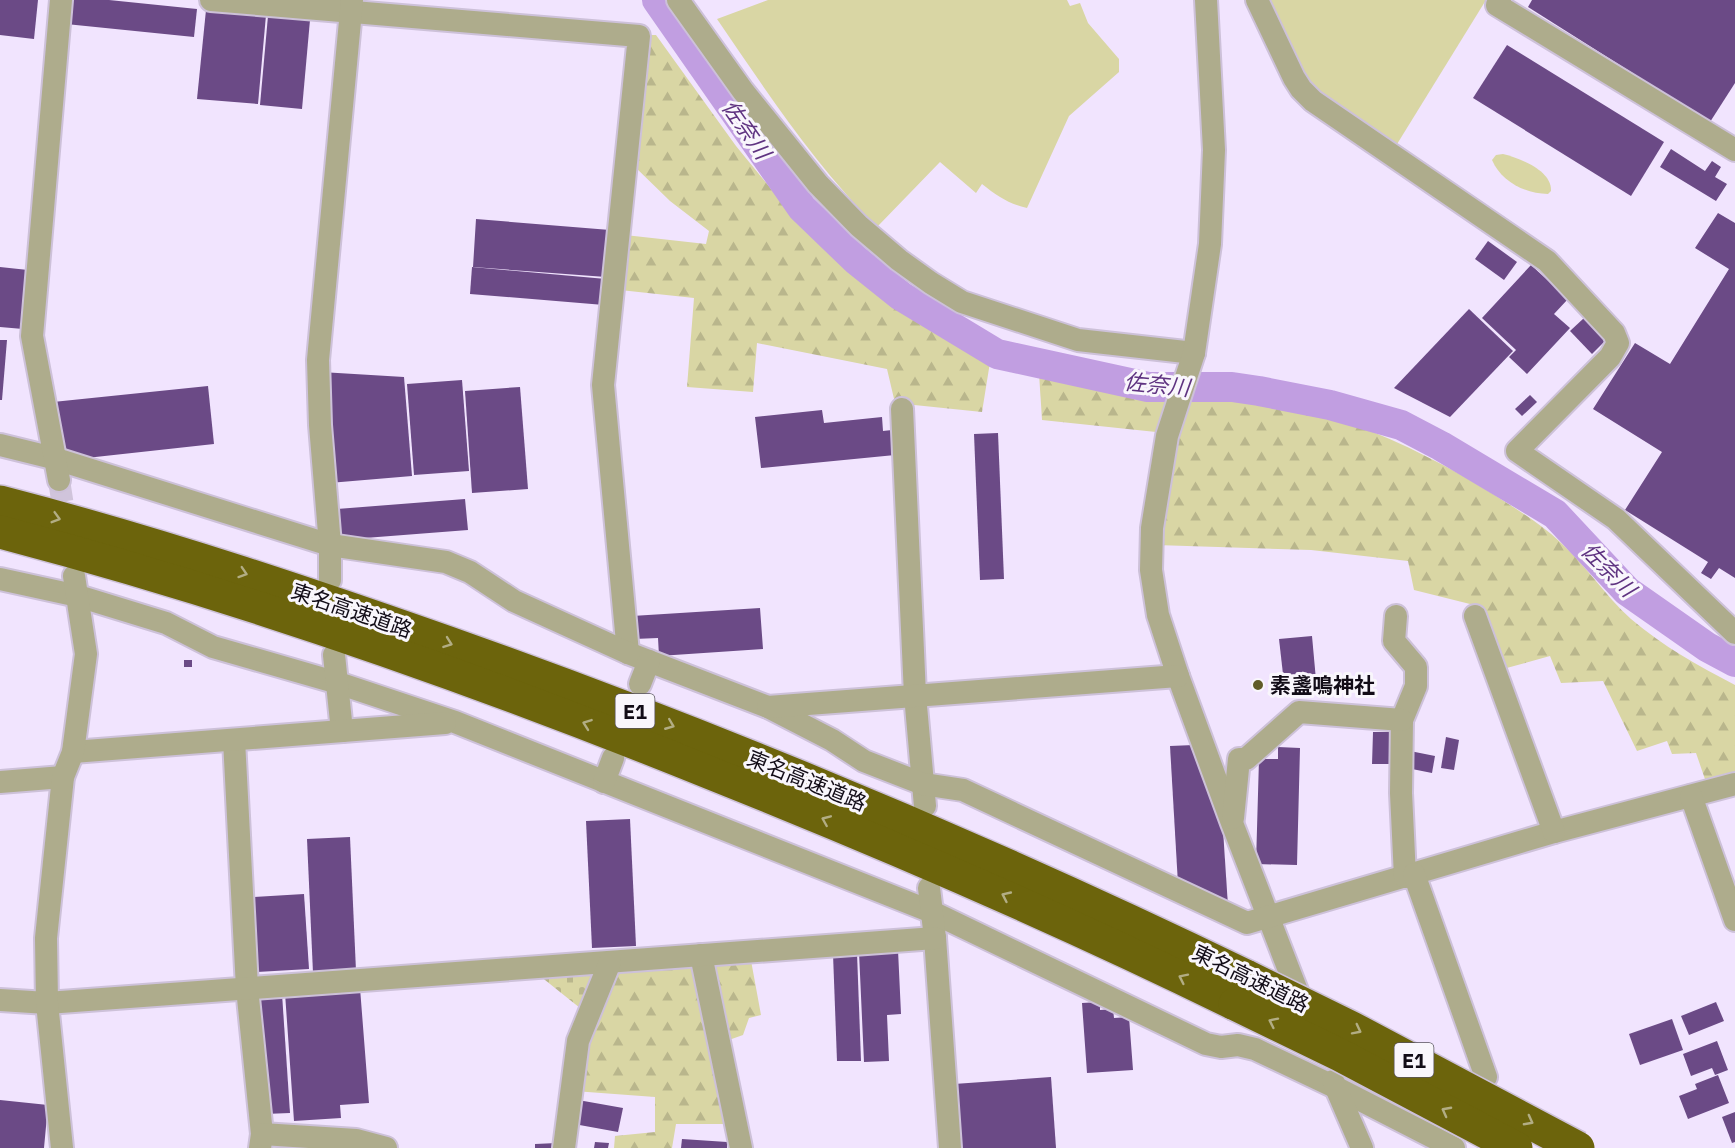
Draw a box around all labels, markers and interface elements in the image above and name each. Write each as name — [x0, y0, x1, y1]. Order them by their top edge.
water label: 佐奈川 — [716, 94, 779, 166]
water label: 佐奈川 — [1123, 366, 1193, 402]
one-way arrow — [50, 511, 61, 523]
water label: 佐奈川 — [1575, 535, 1644, 604]
one-way arrow — [237, 566, 248, 579]
street label: 東名高速道路 — [288, 576, 416, 644]
one-way arrow — [442, 635, 453, 648]
place label: 素盞鳴神社 — [1270, 671, 1375, 699]
marker: 素盞鳴神社 — [1251, 678, 1265, 692]
road number: E1 — [616, 694, 654, 728]
one-way arrow — [582, 718, 593, 731]
one-way arrow — [664, 718, 675, 730]
street label: 東名高速道路 — [743, 743, 871, 817]
one-way arrow — [822, 815, 833, 827]
one-way arrow — [1001, 891, 1012, 903]
street label: 東名高速道路 — [1188, 938, 1314, 1018]
one-way arrow — [1178, 974, 1189, 985]
one-way arrow — [1268, 1018, 1279, 1029]
one-way arrow — [1351, 1023, 1362, 1035]
road number: E1 — [1394, 1043, 1434, 1077]
one-way arrow — [1442, 1107, 1452, 1118]
one-way arrow — [1523, 1114, 1534, 1125]

